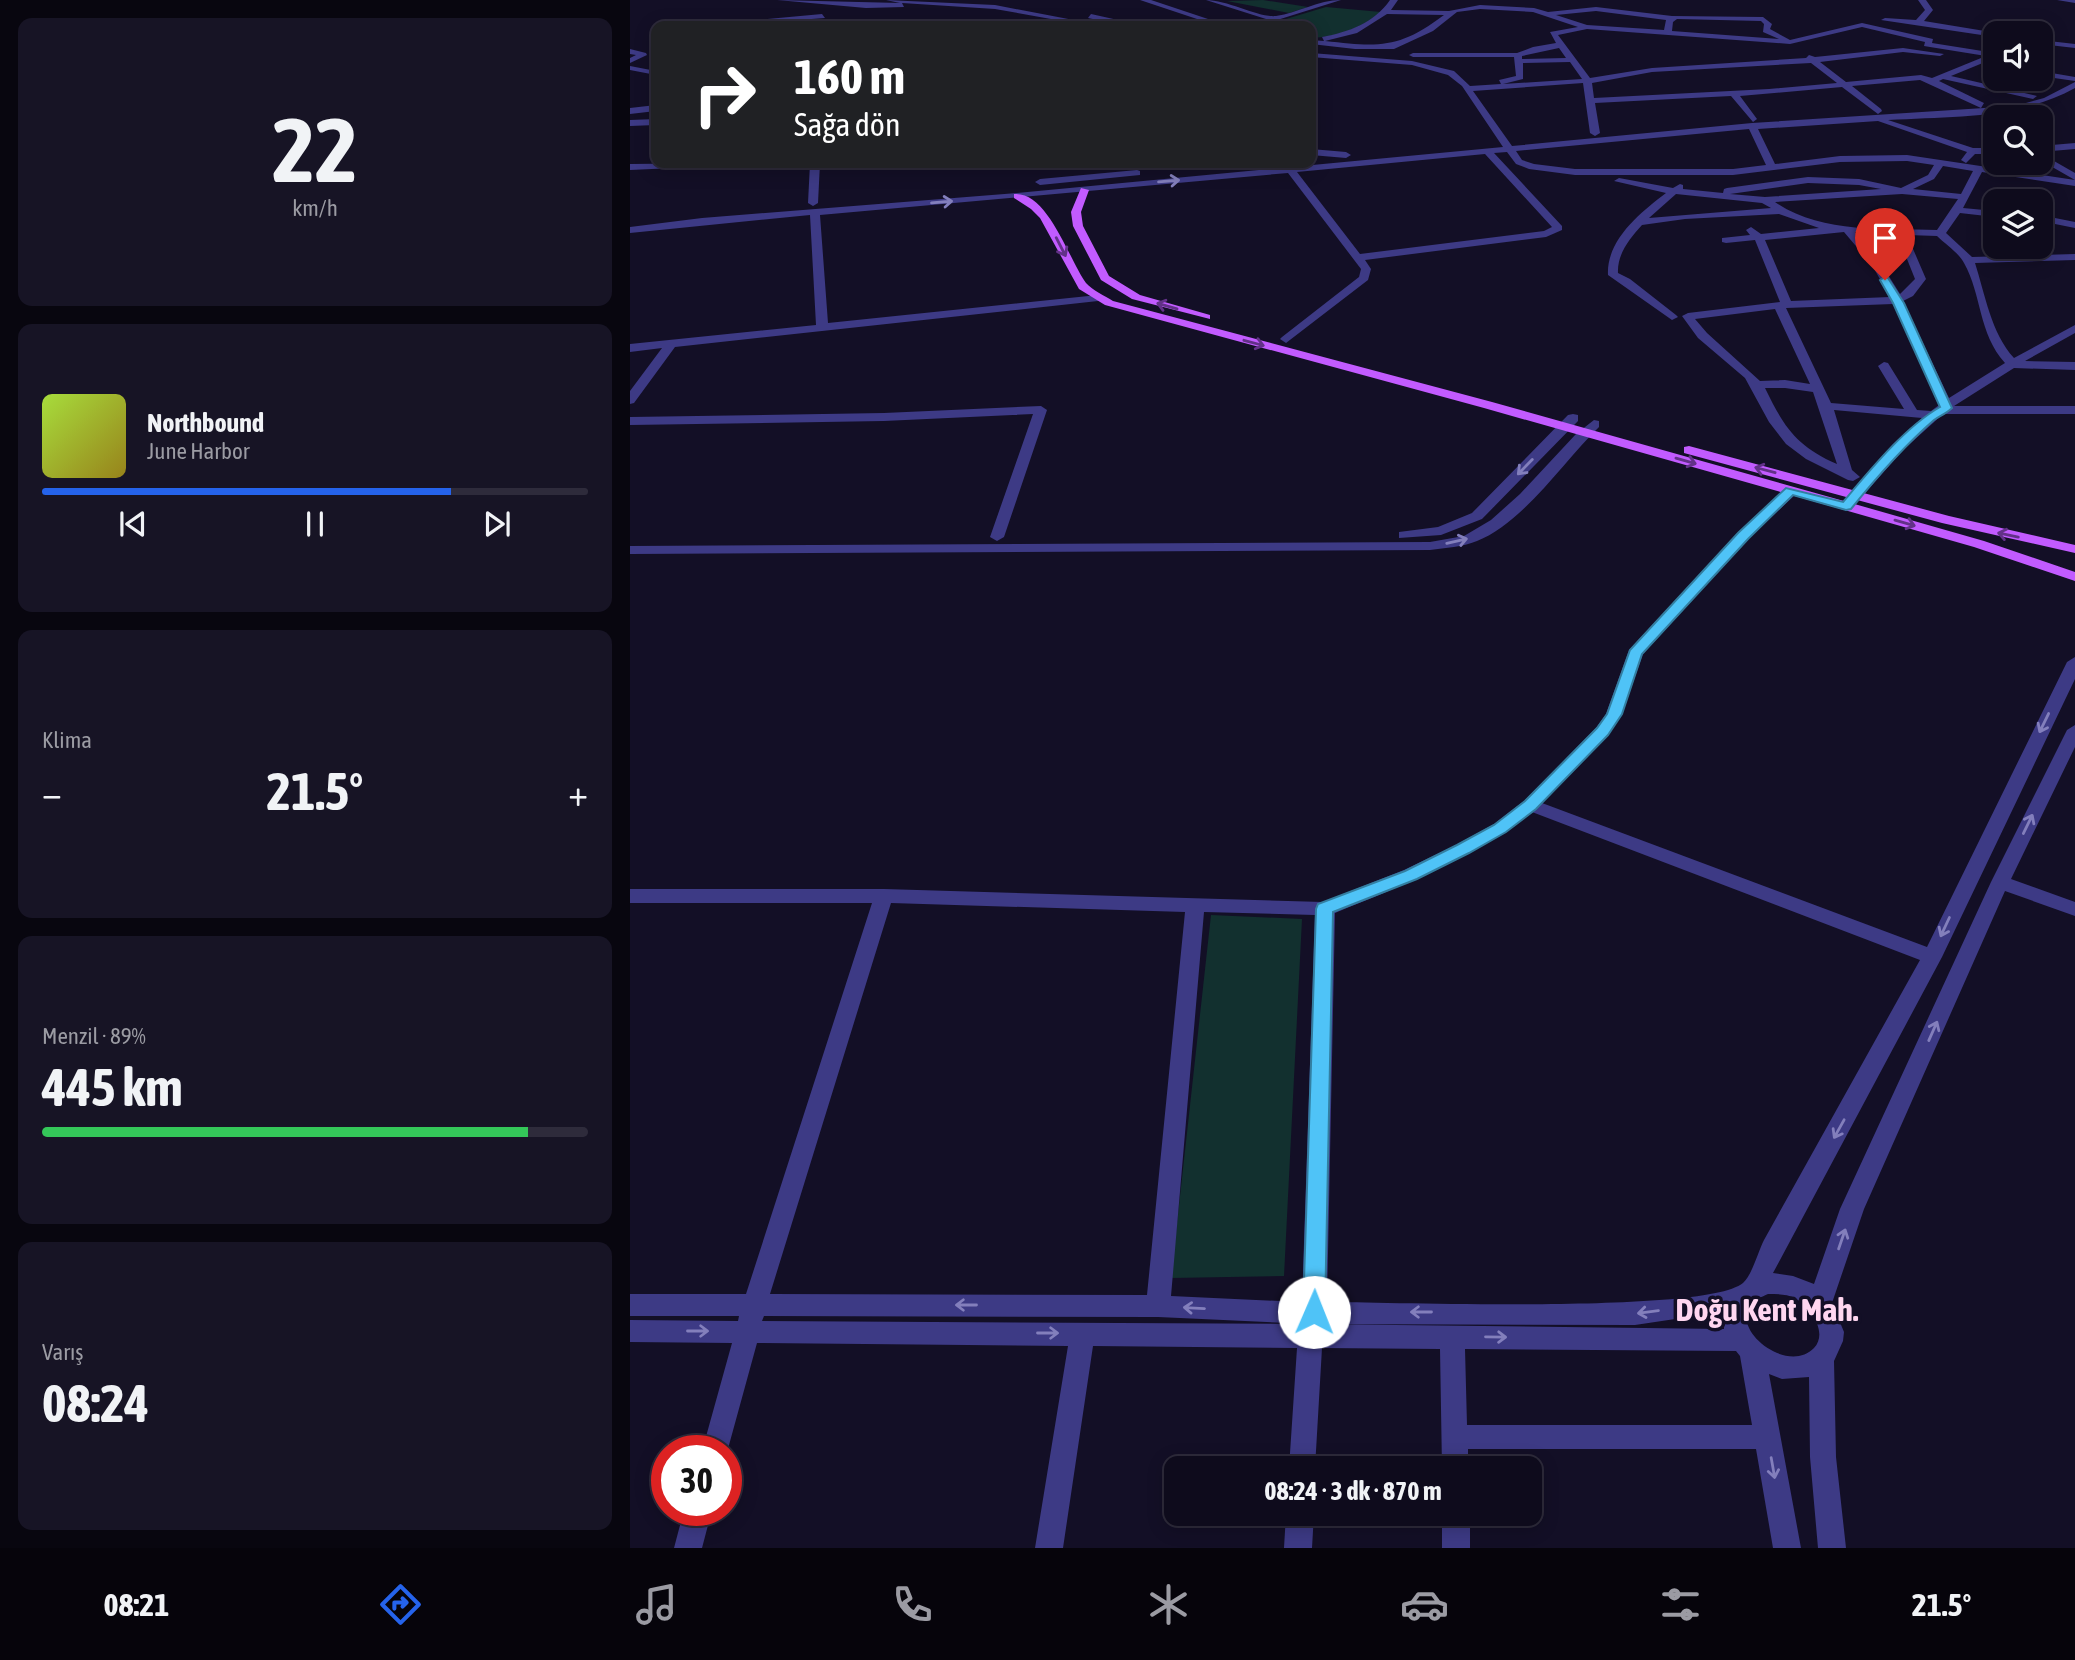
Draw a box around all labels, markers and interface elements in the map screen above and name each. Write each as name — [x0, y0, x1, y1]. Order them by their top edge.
map controls — [1983, 21, 2053, 259]
button: sound — [1983, 21, 2053, 91]
text: 160 m — [794, 48, 905, 104]
icon: right — [679, 49, 770, 140]
text: 22 — [272, 97, 358, 201]
button: search — [1983, 105, 2053, 175]
text: Sağa dön — [794, 106, 900, 143]
one-way arrow — [1157, 174, 1179, 187]
button: layers — [1983, 189, 2053, 259]
text: km/h — [292, 195, 338, 221]
one-way arrow — [930, 195, 953, 208]
pin — [1855, 208, 1915, 280]
icon: arrive — [1866, 219, 1904, 257]
one-way arrow — [1054, 236, 1068, 256]
one-way arrow — [1157, 299, 1179, 312]
one-way arrow — [1243, 337, 1265, 350]
text: Northbound — [147, 408, 264, 438]
text: June Harbor — [147, 438, 250, 464]
one-way arrow — [1675, 456, 1697, 469]
one-way arrow — [1517, 458, 1534, 475]
one-way arrow — [1754, 463, 1777, 476]
icon: previous — [114, 505, 152, 543]
icon: pause — [296, 505, 334, 543]
icon: next — [478, 505, 516, 543]
one-way arrow — [1894, 518, 1916, 531]
one-way arrow — [1997, 527, 2020, 541]
one-way arrow — [1445, 534, 1468, 547]
one-way arrow — [2037, 712, 2050, 733]
text: Klima — [42, 727, 92, 753]
text: 21.5° — [267, 761, 363, 821]
text: − — [42, 771, 62, 814]
text: + — [568, 771, 588, 814]
one-way arrow — [2022, 814, 2035, 835]
one-way arrow — [1938, 917, 1951, 938]
one-way arrow — [1926, 1021, 1940, 1042]
text: Menzil · 89% — [42, 1023, 146, 1049]
text: 445 km — [42, 1057, 183, 1117]
one-way arrow — [1832, 1118, 1846, 1138]
one-way arrow — [1837, 1229, 1849, 1251]
position arrow — [1277, 1275, 1351, 1349]
district label: Doğu Kent Mah. — [1676, 1291, 1859, 1328]
one-way arrow — [955, 1298, 978, 1312]
one-way arrow — [1183, 1301, 1205, 1314]
one-way arrow — [1410, 1305, 1433, 1319]
one-way arrow — [1637, 1306, 1660, 1319]
one-way arrow — [686, 1324, 709, 1338]
one-way arrow — [1036, 1326, 1059, 1340]
one-way arrow — [1484, 1330, 1507, 1343]
text: Varış — [42, 1339, 83, 1365]
text: 08:24 — [42, 1373, 149, 1433]
speed limit sign: 30 — [651, 1435, 742, 1526]
one-way arrow — [1766, 1456, 1780, 1479]
text: 08:24 · 3 dk · 870 m — [1264, 1476, 1442, 1506]
icon: directions — [376, 1580, 425, 1629]
icon: music — [632, 1580, 681, 1629]
icon: phone — [888, 1580, 937, 1629]
icon: climate — [1144, 1580, 1193, 1629]
icon: car — [1400, 1580, 1449, 1629]
icon: filters — [1656, 1580, 1705, 1629]
text: 08:21 — [103, 1586, 169, 1623]
text: 21.5° — [1912, 1586, 1971, 1623]

